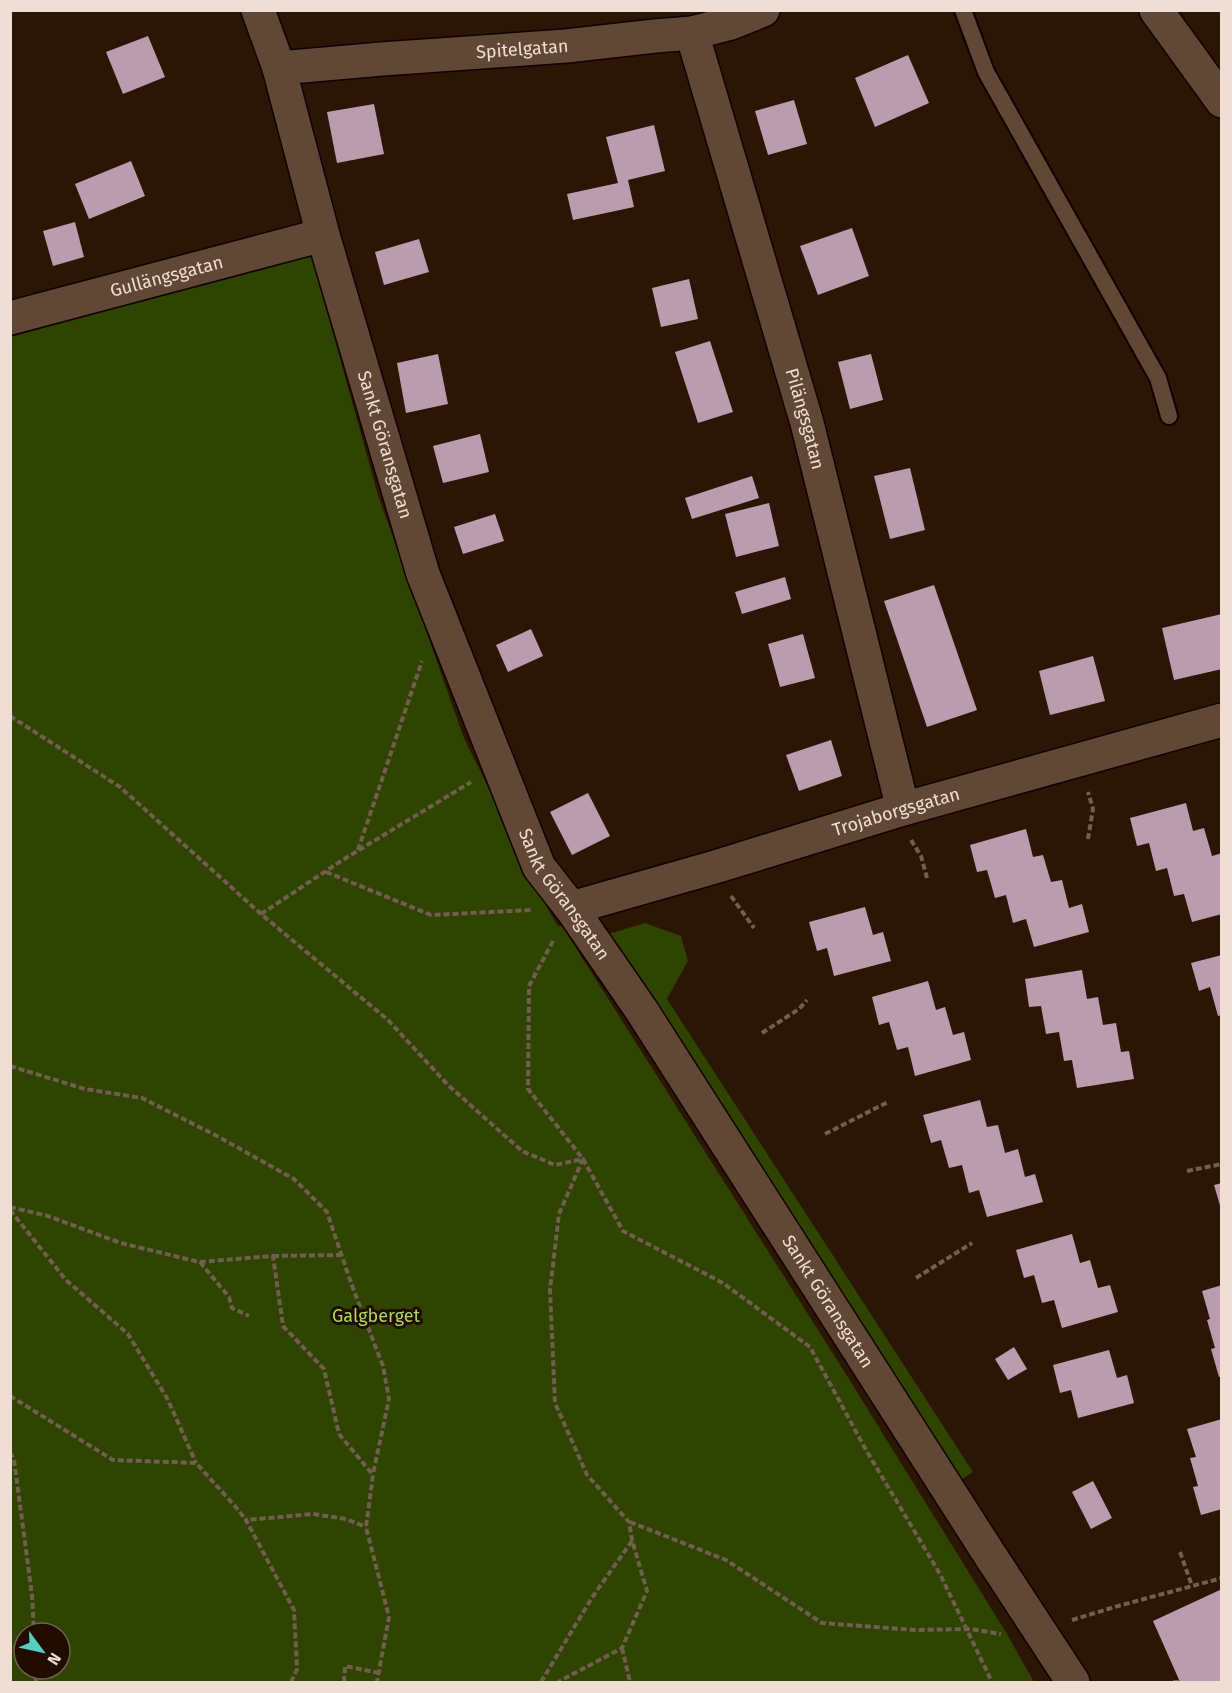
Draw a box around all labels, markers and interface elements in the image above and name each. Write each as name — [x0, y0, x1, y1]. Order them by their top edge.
street label: Spitelgatan — [475, 35, 569, 63]
street label: Gullängsgatan — [108, 251, 225, 302]
street label: Pilängsgatan — [780, 365, 829, 472]
street label: Sankt Göransgatan — [353, 368, 417, 521]
street label: Trojaborgsgatan — [830, 783, 962, 841]
street label: Sankt Göransgatan — [514, 825, 614, 964]
street label: Sankt Göransgatan — [777, 1231, 878, 1372]
park label: Galgberget — [332, 1305, 421, 1327]
north arrow — [12, 1621, 72, 1681]
text: N — [43, 1649, 65, 1669]

